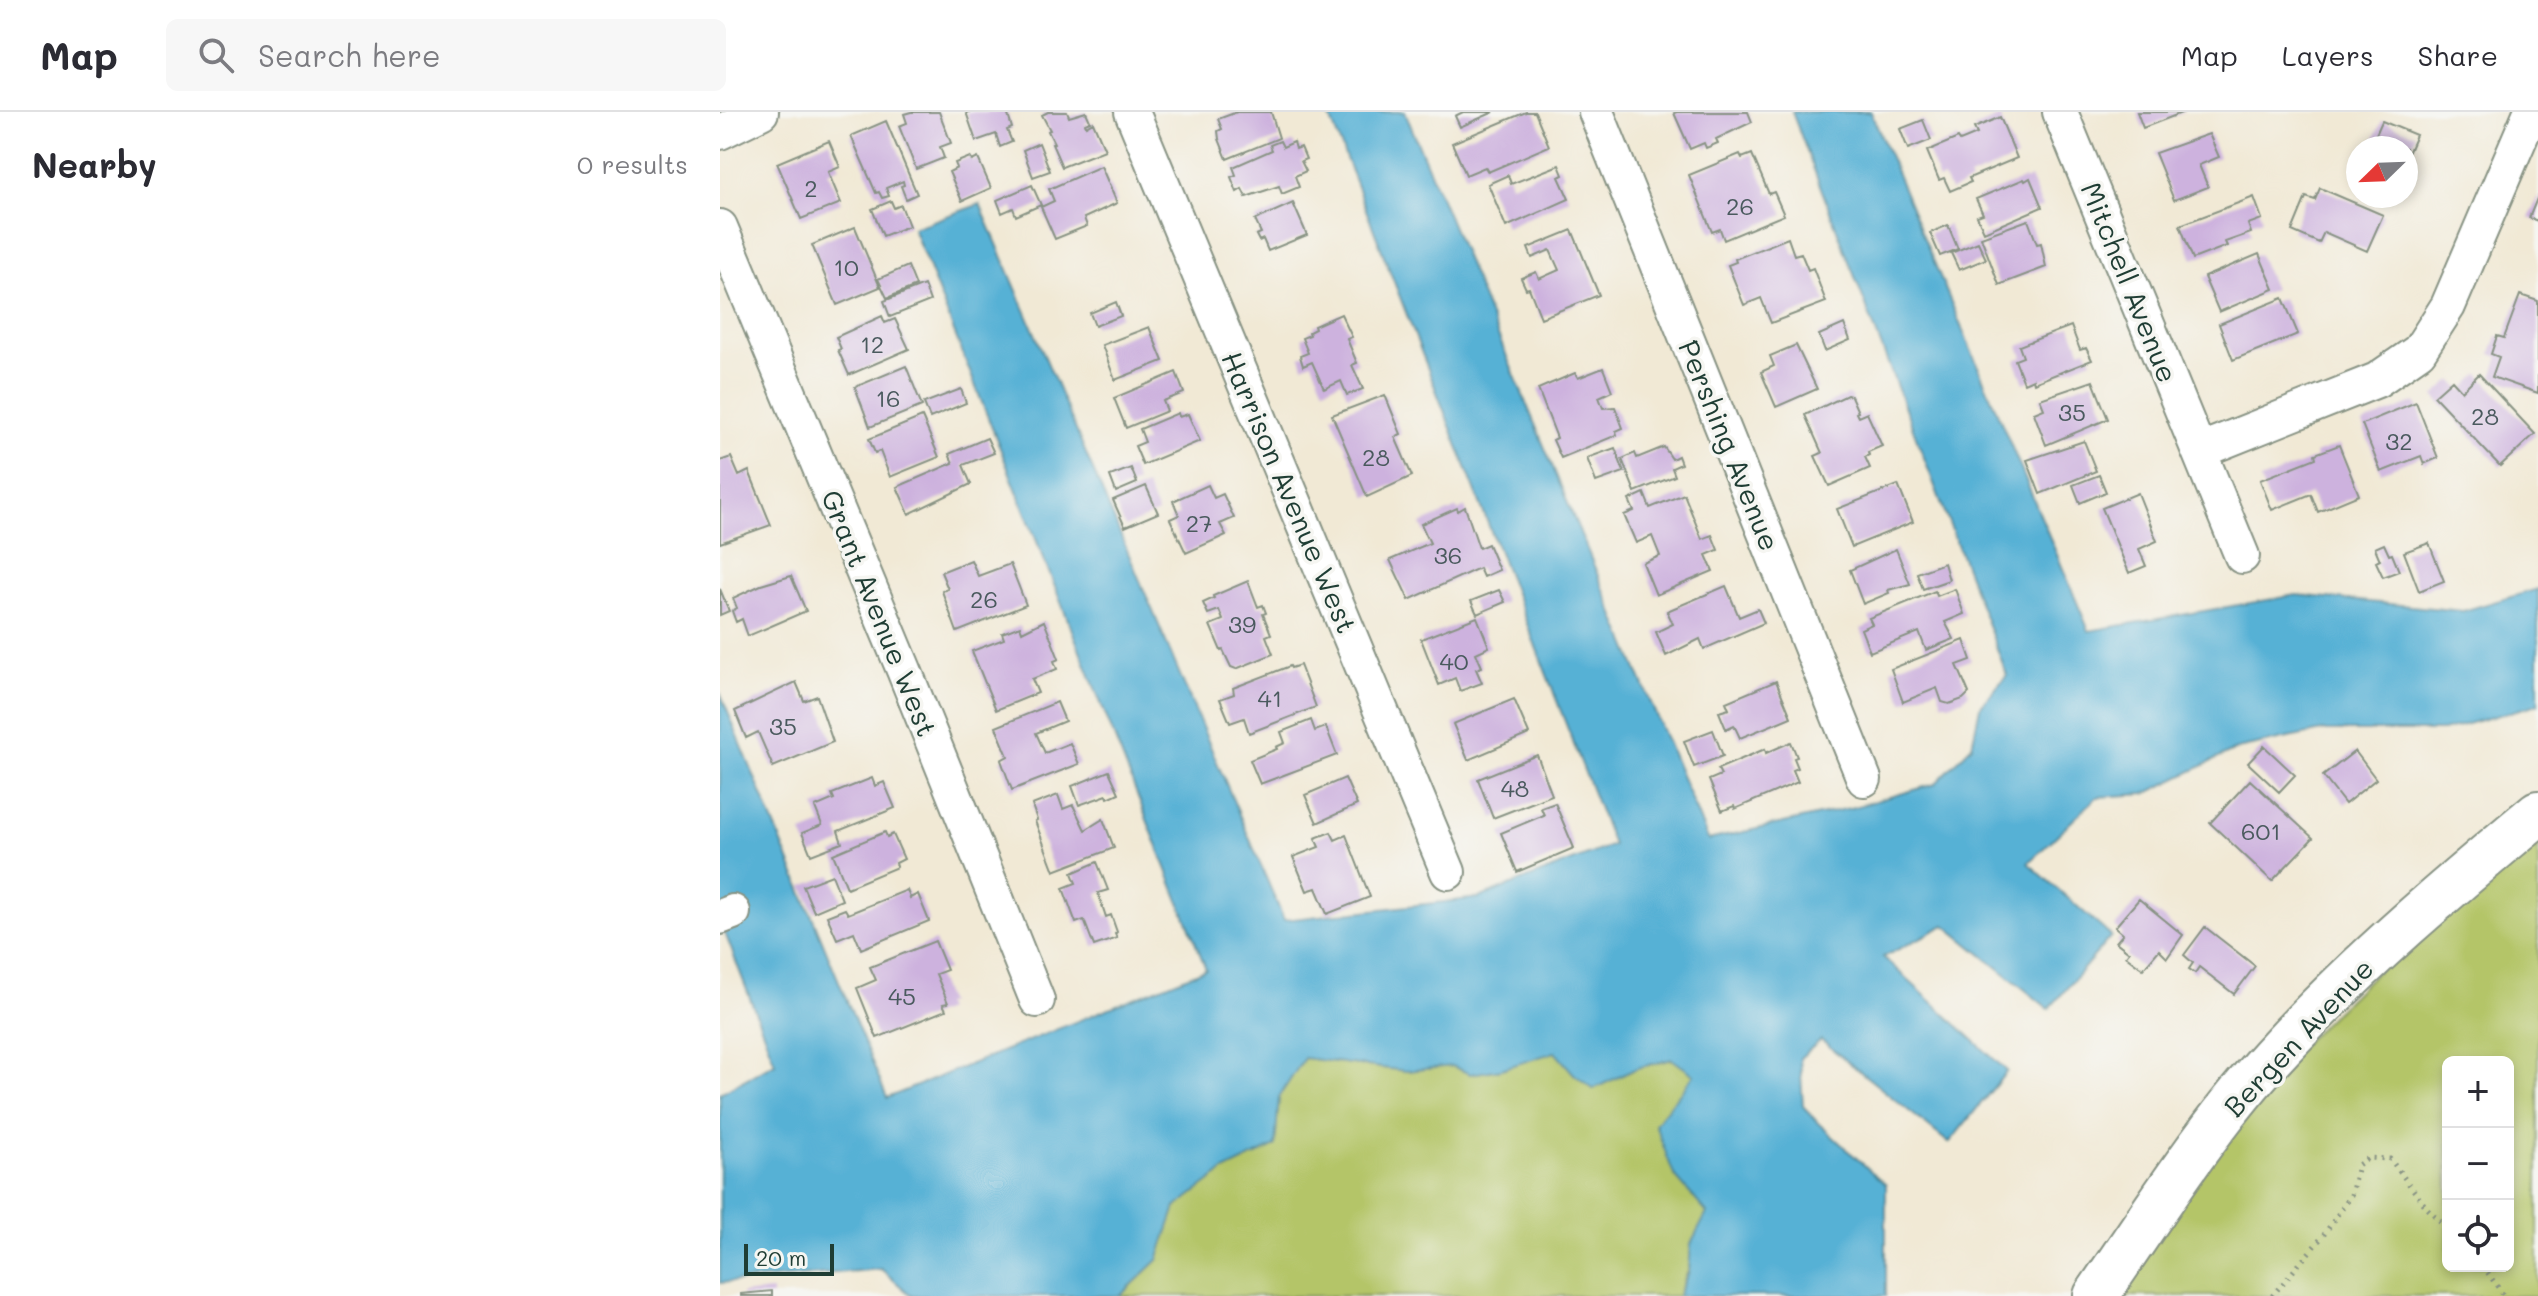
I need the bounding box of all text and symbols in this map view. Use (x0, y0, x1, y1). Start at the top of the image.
search box (166, 19, 726, 91)
text: Map (40, 30, 118, 80)
icon: search (194, 33, 238, 77)
text: Search here (258, 35, 441, 75)
text: Map (2181, 37, 2238, 73)
text: Layers (2282, 37, 2374, 73)
text: Share (2418, 37, 2498, 73)
north arrow (2346, 136, 2418, 208)
text: Nearby (32, 142, 157, 187)
text: 0 results (577, 147, 688, 181)
house number: 2 (804, 172, 818, 203)
street label: Mitchell Avenue (2073, 177, 2187, 387)
house number: 26 (1726, 190, 1754, 221)
house number: 10 (833, 251, 859, 282)
house number: 12 (860, 328, 884, 359)
street label: Pershing Avenue (1671, 334, 1789, 556)
street label: Harrison Avenue West (1214, 346, 1366, 638)
house number: 16 (875, 382, 901, 413)
house number: 35 (2058, 396, 2086, 427)
house number: 28 (2471, 400, 2499, 431)
house number: 32 (2385, 425, 2413, 456)
house number: 28 (1362, 441, 1390, 472)
street label: Grant Avenue West (814, 484, 946, 742)
house number: 27 (1186, 507, 1212, 538)
house number: 36 (1434, 539, 1462, 570)
house number: 26 (970, 583, 998, 614)
house number: 39 (1228, 608, 1256, 639)
house number: 40 (1440, 645, 1469, 676)
house number: 41 (1258, 682, 1282, 713)
house number: 35 (769, 710, 797, 741)
house number: 48 (1501, 772, 1529, 803)
house number: 601 (2241, 815, 2281, 846)
street label: Bergen Avenue (2215, 950, 2381, 1124)
house number: 45 (888, 980, 916, 1011)
map controls (2442, 1056, 2514, 1272)
button: + (2442, 1056, 2514, 1128)
button: − (2442, 1128, 2514, 1200)
button: locate (2442, 1200, 2514, 1272)
scale bar (744, 1240, 834, 1276)
text: 20 m (756, 1243, 806, 1272)

